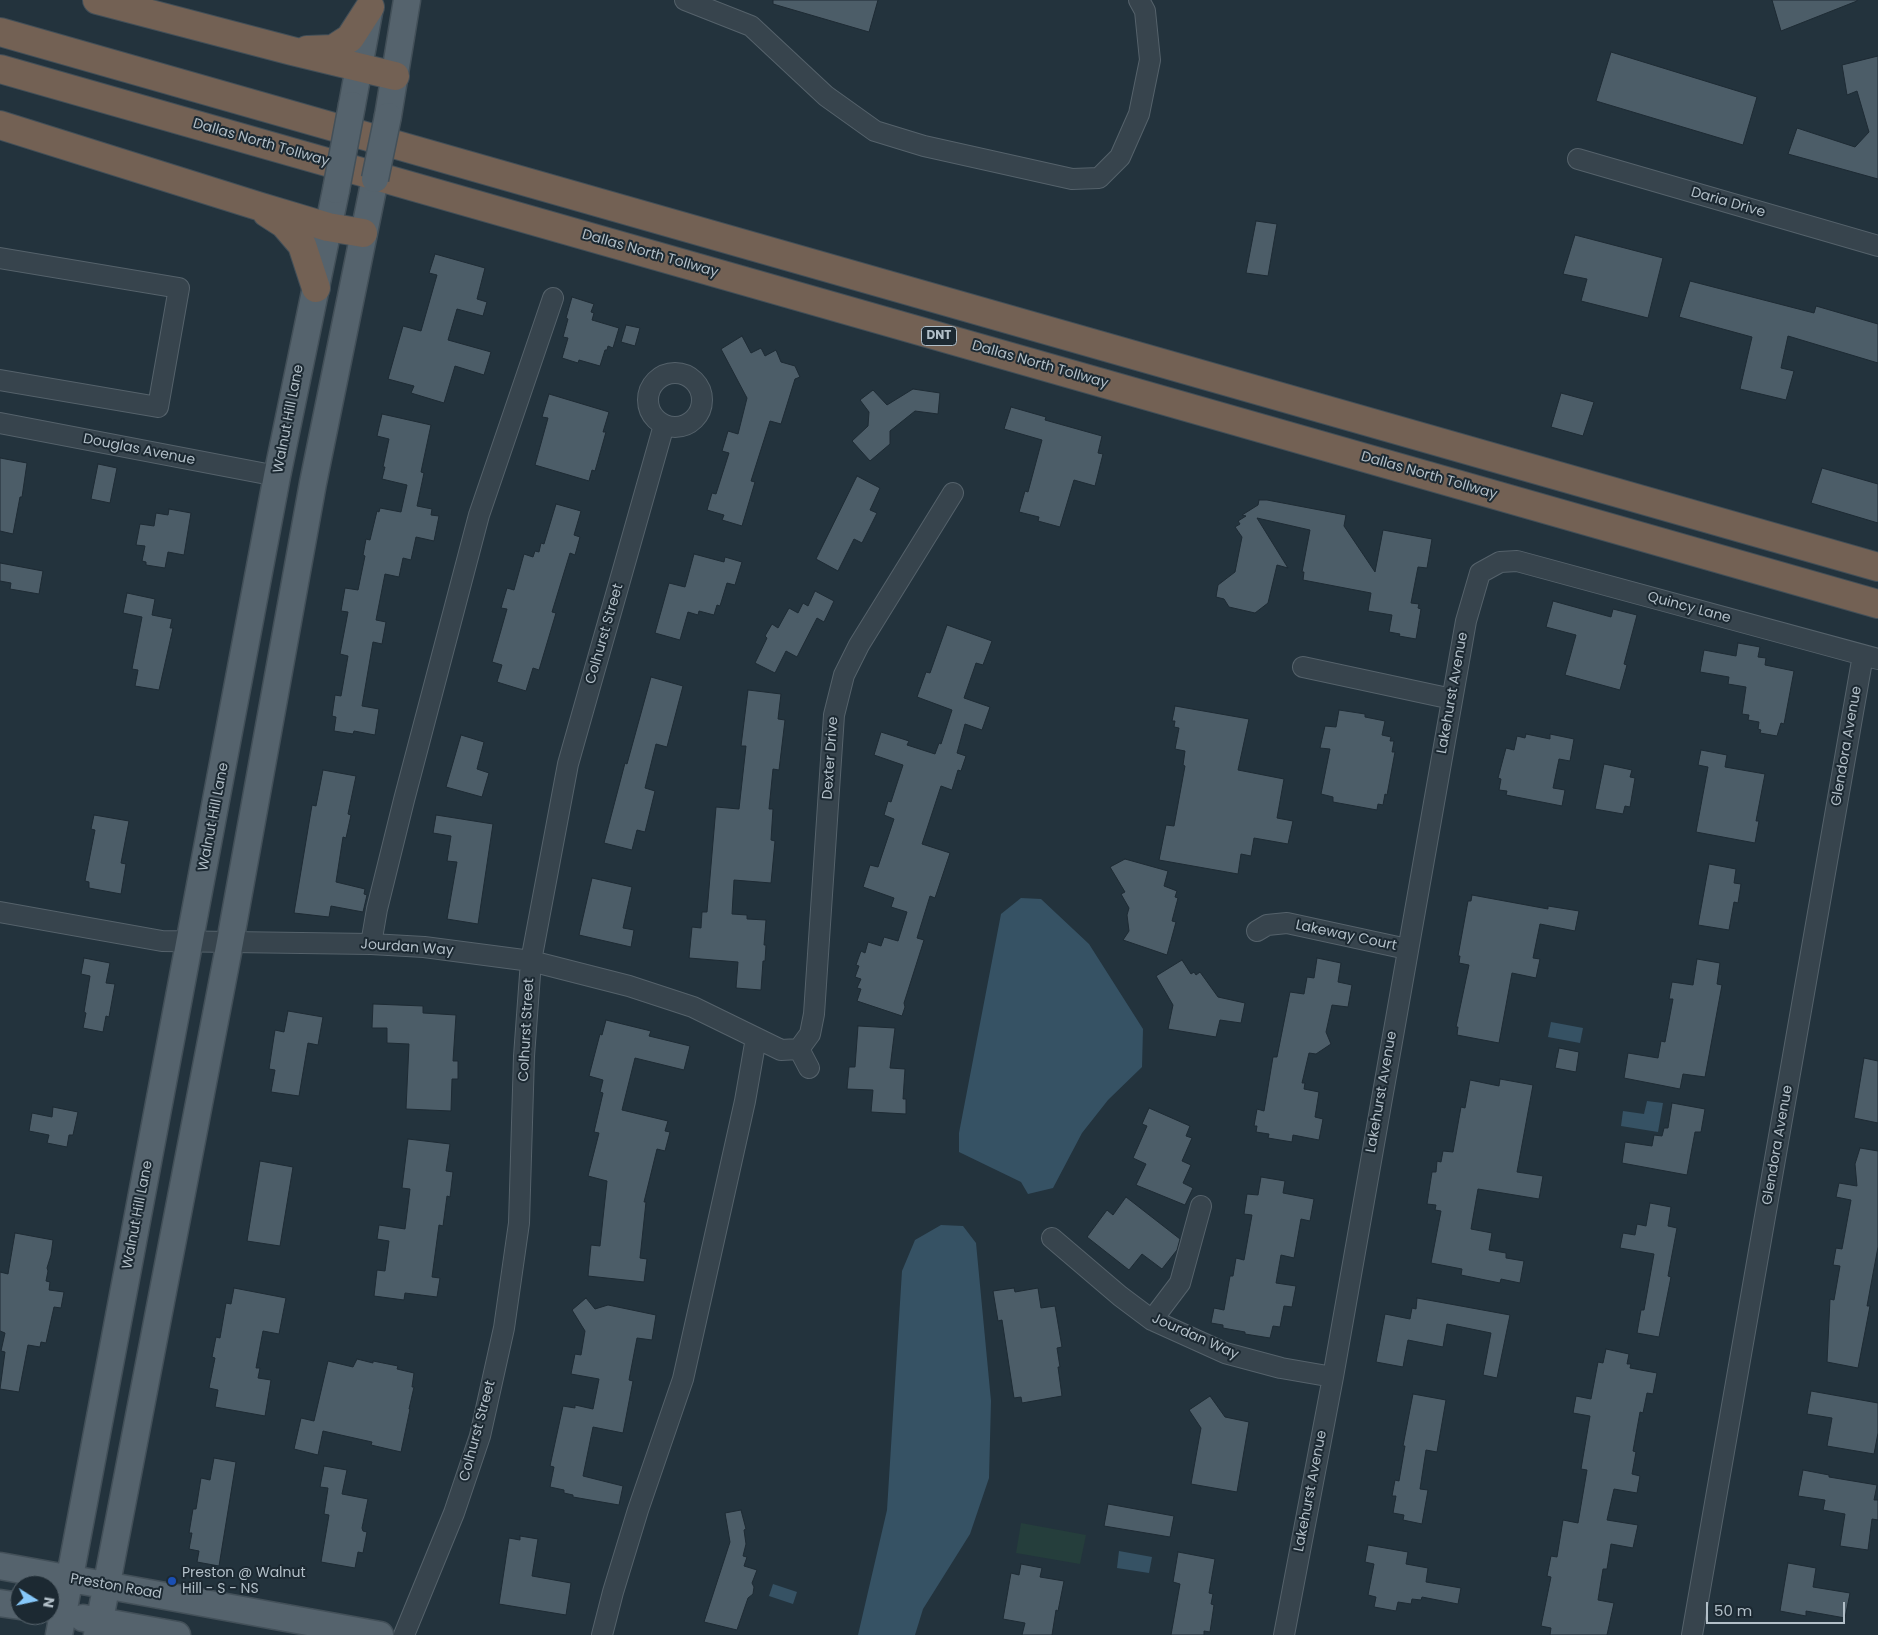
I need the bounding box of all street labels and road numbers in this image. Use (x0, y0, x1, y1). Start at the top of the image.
street label: Dallas North Tollway (191, 116, 331, 170)
street label: Daria Drive (1689, 184, 1767, 222)
street label: Dallas North Tollway (580, 227, 720, 281)
road number: DNT (922, 326, 956, 346)
street label: Dallas North Tollway (970, 338, 1110, 392)
street label: Walnut Hill Lane (270, 363, 308, 475)
street label: Douglas Avenue (82, 431, 196, 469)
street label: Dallas North Tollway (1359, 449, 1499, 503)
street label: Colhurst Street (583, 582, 627, 686)
street label: Quincy Lane (1645, 589, 1733, 627)
street label: Lakehurst Avenue (1434, 631, 1472, 755)
street label: Glendora Avenue (1828, 685, 1866, 807)
street label: Dexter Drive (820, 716, 842, 800)
street label: Walnut Hill Lane (195, 761, 233, 873)
street label: Lakeway Court (1294, 917, 1398, 955)
street label: Jourdan Way (360, 936, 454, 960)
street label: Colhurst Street (516, 978, 538, 1082)
street label: Lakehurst Avenue (1363, 1030, 1401, 1154)
street label: Glendora Avenue (1759, 1084, 1797, 1206)
street label: Walnut Hill Lane (119, 1159, 157, 1271)
street label: Jourdan Way (1149, 1310, 1241, 1364)
street label: Colhurst Street (456, 1379, 500, 1483)
street label: Lakehurst Avenue (1291, 1429, 1331, 1553)
street label: Preston Road (69, 1571, 163, 1603)

